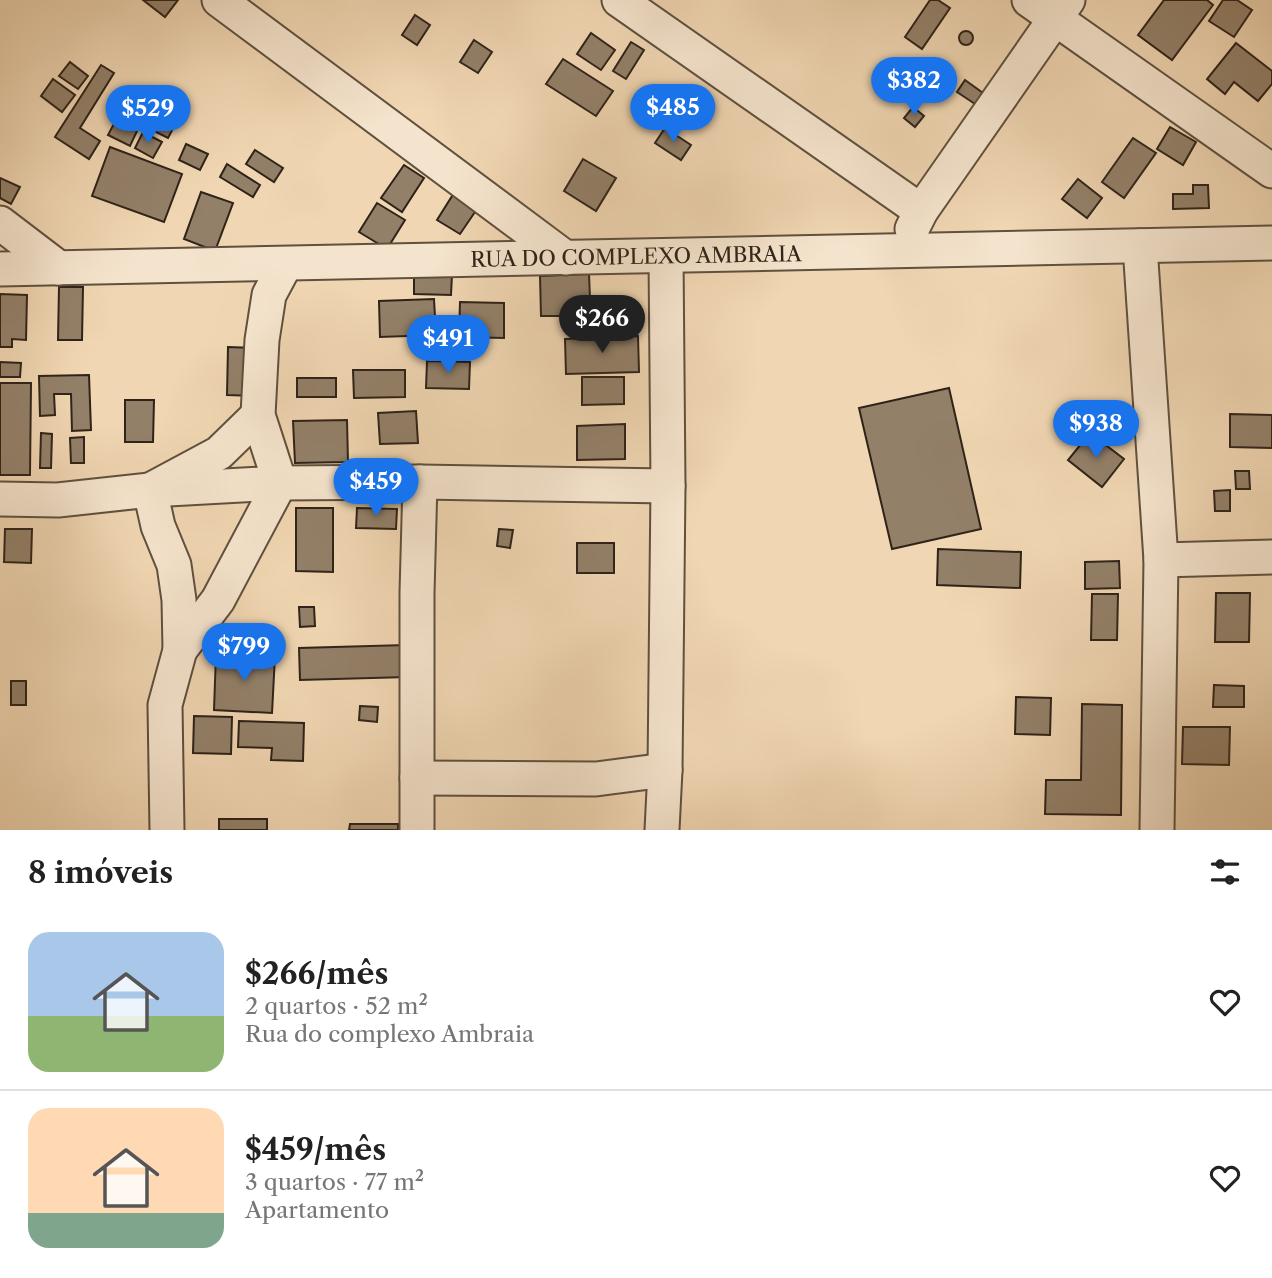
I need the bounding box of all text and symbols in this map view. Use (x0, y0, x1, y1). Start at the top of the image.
pin: $382 (873, 58, 955, 117)
text: $382 (887, 66, 941, 94)
pin: $485 (632, 85, 714, 144)
pin: $529 (107, 86, 189, 145)
text: $485 (646, 93, 700, 121)
text: $529 (122, 94, 174, 122)
street label: RUA DO COMPLEXO AMBRAIA (470, 241, 802, 272)
pin: $266 (561, 296, 643, 355)
text: $266 (575, 304, 629, 332)
pin: $491 (407, 316, 489, 375)
text: $491 (423, 324, 473, 352)
pin: $938 (1055, 400, 1137, 460)
text: $938 (1069, 409, 1123, 437)
pin: $459 (335, 458, 417, 518)
text: $459 (350, 467, 402, 495)
pin: $799 (203, 624, 285, 683)
text: $799 (218, 632, 270, 660)
icon: filters (1206, 853, 1244, 891)
text: 8 imóveis (28, 854, 173, 891)
text: $266/mês (245, 955, 388, 992)
icon: home (84, 960, 168, 1044)
icon: heart (1206, 983, 1244, 1021)
text: 2 quartos · 52 m² (245, 992, 428, 1020)
text: Rua do complexo Ambraia (245, 1020, 534, 1048)
text: $459/mês (245, 1131, 386, 1168)
icon: home (84, 1136, 168, 1220)
icon: heart (1206, 1159, 1244, 1197)
text: 3 quartos · 77 m² (245, 1168, 424, 1196)
text: Apartamento (245, 1196, 389, 1224)

